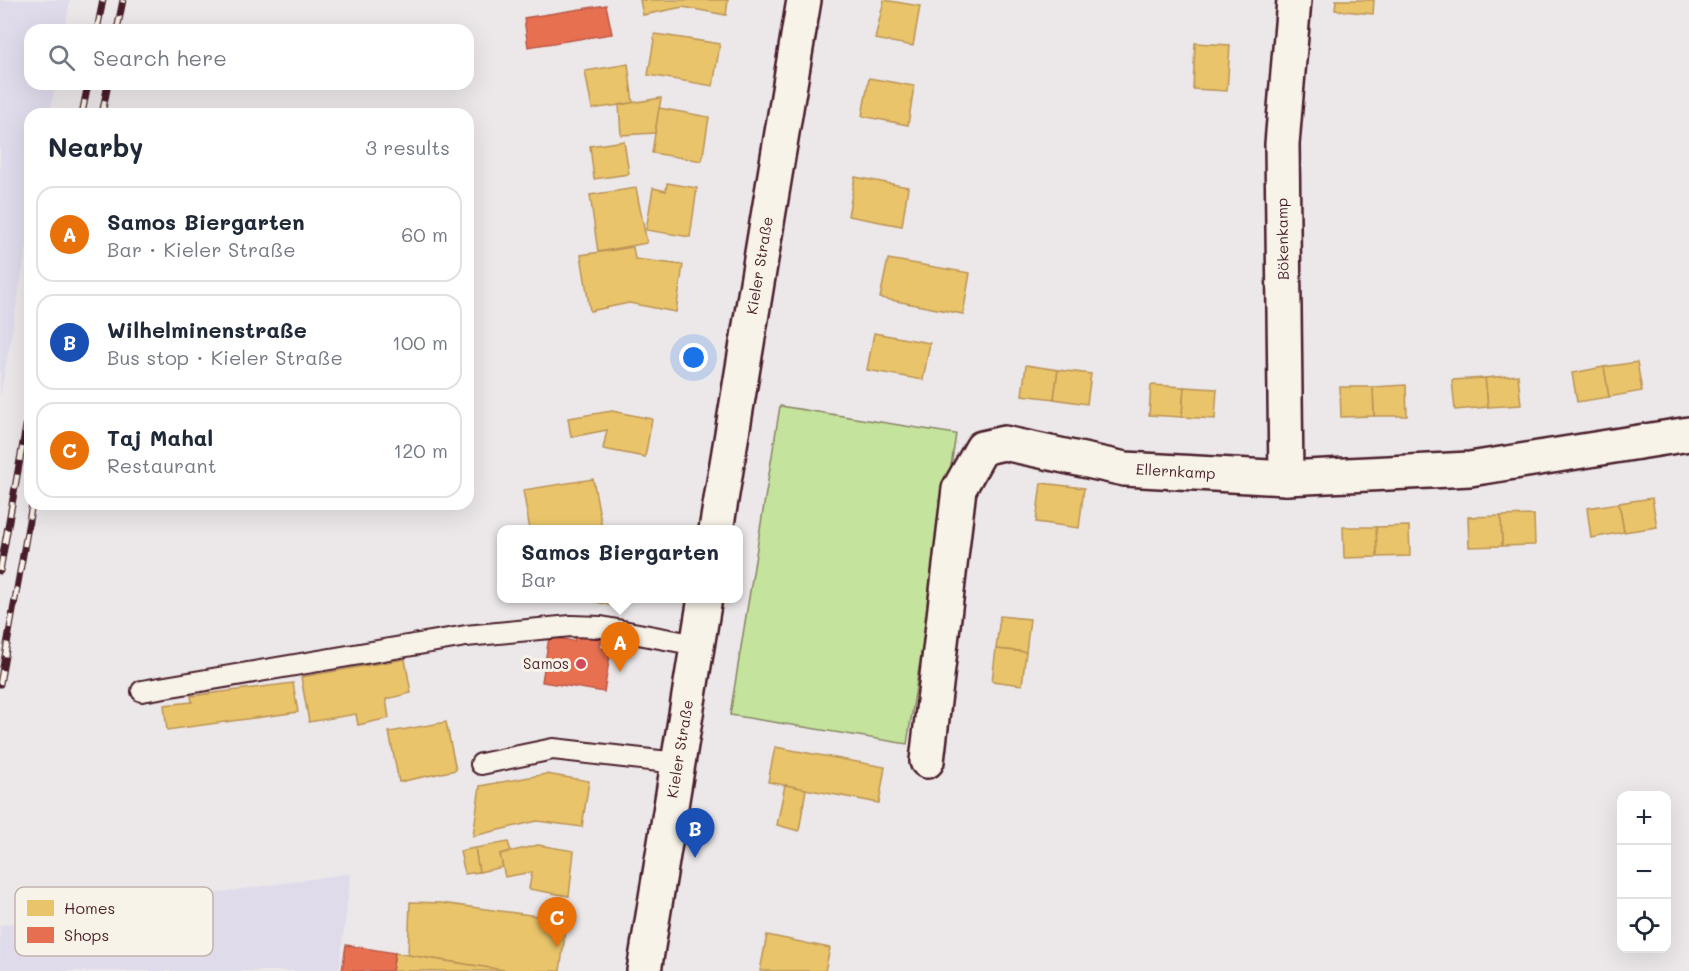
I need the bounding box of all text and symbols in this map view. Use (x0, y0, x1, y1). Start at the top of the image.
search box (24, 24, 474, 90)
icon: search (45, 41, 78, 74)
text: Search here (93, 43, 227, 72)
text: Nearby (48, 130, 143, 164)
text: 3 results (365, 134, 450, 160)
street label: Bökenkamp (1271, 198, 1293, 280)
text: Samos Biergarten (107, 207, 305, 236)
street label: Kieler Straße (741, 215, 777, 316)
text: A (63, 221, 76, 247)
text: 60 m (401, 221, 448, 247)
text: Bar · Kieler Straße (107, 236, 296, 262)
text: Wilhelminenstraße (107, 315, 307, 344)
text: B (63, 329, 76, 355)
text: 100 m (392, 329, 448, 355)
your location (679, 343, 708, 372)
text: Bus stop · Kieler Straße (107, 344, 343, 370)
text: Taj Mahal (107, 423, 213, 452)
text: C (62, 437, 77, 463)
text: 120 m (393, 437, 448, 463)
text: Restaurant (107, 452, 217, 478)
street label: Ellernkamp (1135, 459, 1216, 483)
popup (497, 525, 743, 603)
text: Samos Biergarten (521, 537, 719, 566)
text: Bar (521, 566, 556, 592)
pin: A (600, 622, 640, 672)
place label: Samos (523, 653, 569, 673)
marker: Samos (574, 657, 588, 671)
street label: Kieler Straße (661, 698, 697, 799)
map controls (1617, 791, 1671, 953)
button: + (1617, 791, 1671, 845)
pin: B (676, 808, 714, 858)
button: − (1617, 845, 1671, 899)
legend (15, 887, 213, 956)
text: Homes (64, 897, 115, 918)
pin: C (538, 898, 576, 947)
button: locate (1617, 899, 1671, 953)
text: Shops (64, 924, 109, 945)

